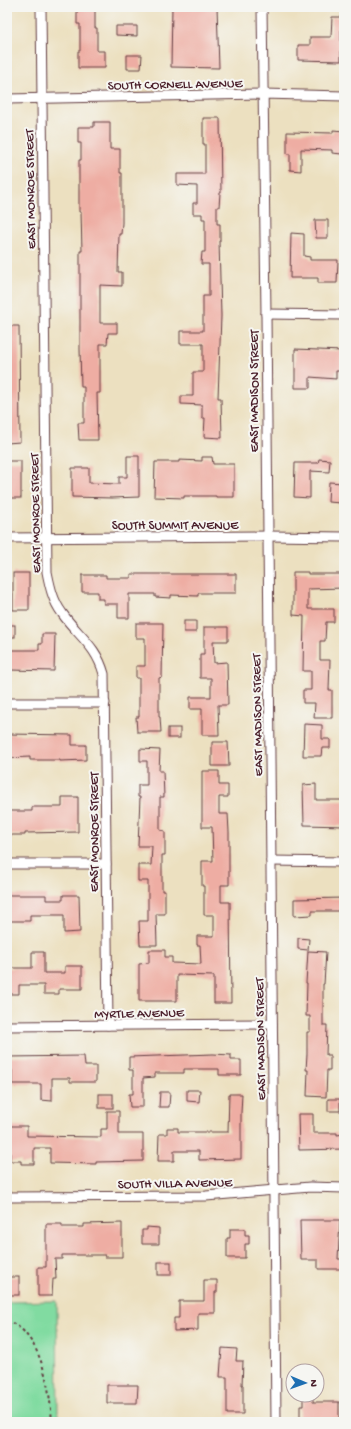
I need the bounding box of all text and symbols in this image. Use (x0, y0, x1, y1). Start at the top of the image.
street label: SOUTH CORNELL AVENUE (108, 77, 243, 94)
street label: EAST MONROE STREET (23, 128, 40, 249)
street label: EAST MADISON STREET (248, 329, 263, 452)
street label: EAST MONROE STREET (28, 452, 45, 573)
street label: SOUTH SUMMIT AVENUE (112, 519, 239, 534)
street label: EAST MADISON STREET (250, 653, 267, 776)
street label: EAST MONROE STREET (88, 771, 103, 892)
street label: EAST MADISON STREET (253, 977, 270, 1100)
street label: MYRTLE AVENUE (94, 1006, 185, 1023)
street label: SOUTH VILLA AVENUE (118, 1176, 233, 1193)
north arrow (285, 1363, 325, 1403)
text: N (307, 1379, 319, 1387)

